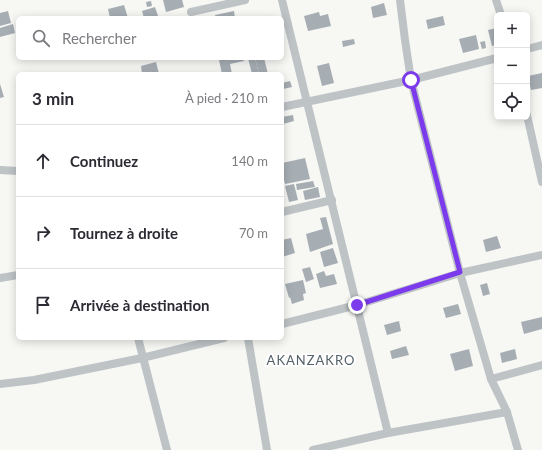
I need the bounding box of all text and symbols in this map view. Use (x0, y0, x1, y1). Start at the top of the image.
map controls (494, 12, 530, 120)
button: + (494, 12, 530, 48)
search box (16, 16, 284, 60)
icon: search (30, 27, 52, 49)
text: Rechercher (62, 29, 136, 47)
button: − (494, 48, 530, 84)
route start (402, 71, 420, 89)
button: locate (494, 84, 530, 120)
text: 3 min (32, 88, 74, 109)
text: À pied · 210 m (185, 90, 268, 106)
icon: ahead (32, 150, 54, 172)
text: Continuez (70, 152, 138, 170)
text: 140 m (231, 153, 268, 169)
icon: right (32, 222, 54, 244)
text: Tournez à droite (70, 224, 178, 242)
text: 70 m (239, 225, 268, 241)
icon: arrive (32, 294, 54, 316)
text: Arrivée à destination (70, 296, 209, 314)
route end (348, 296, 366, 314)
district label: AKANZAKRO (267, 352, 355, 368)

